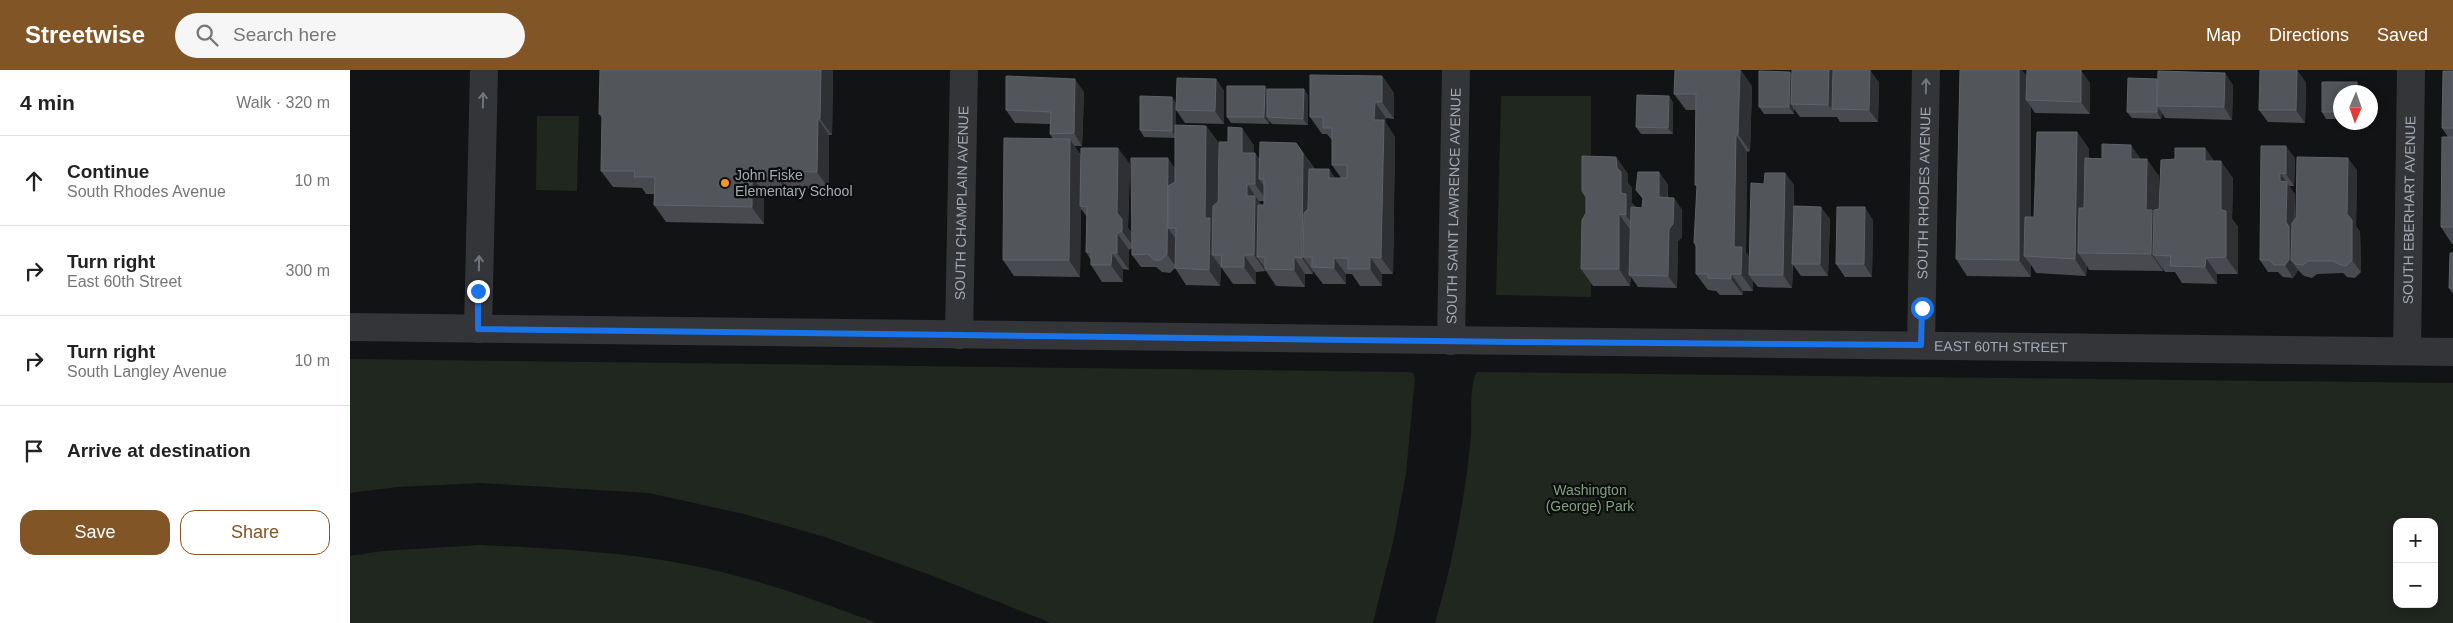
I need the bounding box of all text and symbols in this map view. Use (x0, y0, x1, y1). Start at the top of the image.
search box (175, 13, 525, 58)
text: Streetwise (25, 21, 145, 48)
icon: search (193, 21, 221, 49)
text: Search here (233, 24, 337, 45)
text: Map (2206, 25, 2241, 45)
text: Directions (2269, 25, 2349, 45)
text: Saved (2377, 25, 2428, 45)
one-way arrow (1921, 79, 1930, 95)
north arrow (2333, 85, 2378, 130)
street label: SOUTH SAINT LAWRENCE AVENUE (1443, 88, 1464, 324)
text: 4 min (20, 91, 75, 114)
one-way arrow (478, 92, 488, 108)
text: Walk · 320 m (236, 94, 330, 111)
street label: SOUTH CHAMPLAIN AVENUE (952, 106, 971, 300)
street label: SOUTH RHODES AVENUE (1914, 107, 1933, 279)
street label: SOUTH EBERHART AVENUE (2400, 116, 2418, 304)
text: Continue (67, 161, 149, 182)
icon: ahead (20, 167, 48, 195)
place label: John Fiske Elementary School (735, 167, 853, 199)
text: 10 m (294, 172, 330, 189)
marker: John Fiske Elementary School (719, 177, 731, 189)
text: South Rhodes Avenue (67, 183, 226, 200)
text: Turn right (67, 251, 155, 272)
one-way arrow (474, 255, 484, 271)
icon: right (20, 257, 48, 285)
text: 300 m (286, 262, 330, 279)
text: East 60th Street (67, 273, 182, 290)
route end (467, 280, 490, 303)
route start (1911, 297, 1934, 320)
street label: EAST 60TH STREET (1934, 338, 2068, 355)
text: Turn right (67, 341, 155, 362)
icon: right (20, 347, 48, 375)
text: 10 m (294, 352, 330, 369)
text: South Langley Avenue (67, 363, 227, 380)
icon: arrive (20, 437, 48, 465)
text: Arrive at destination (67, 440, 251, 461)
park label: Washington (George) Park (1546, 482, 1635, 514)
button: Save (20, 510, 170, 555)
button: Share (180, 510, 330, 555)
map controls (2393, 518, 2438, 608)
button: + (2393, 518, 2438, 563)
button: − (2393, 563, 2438, 608)

